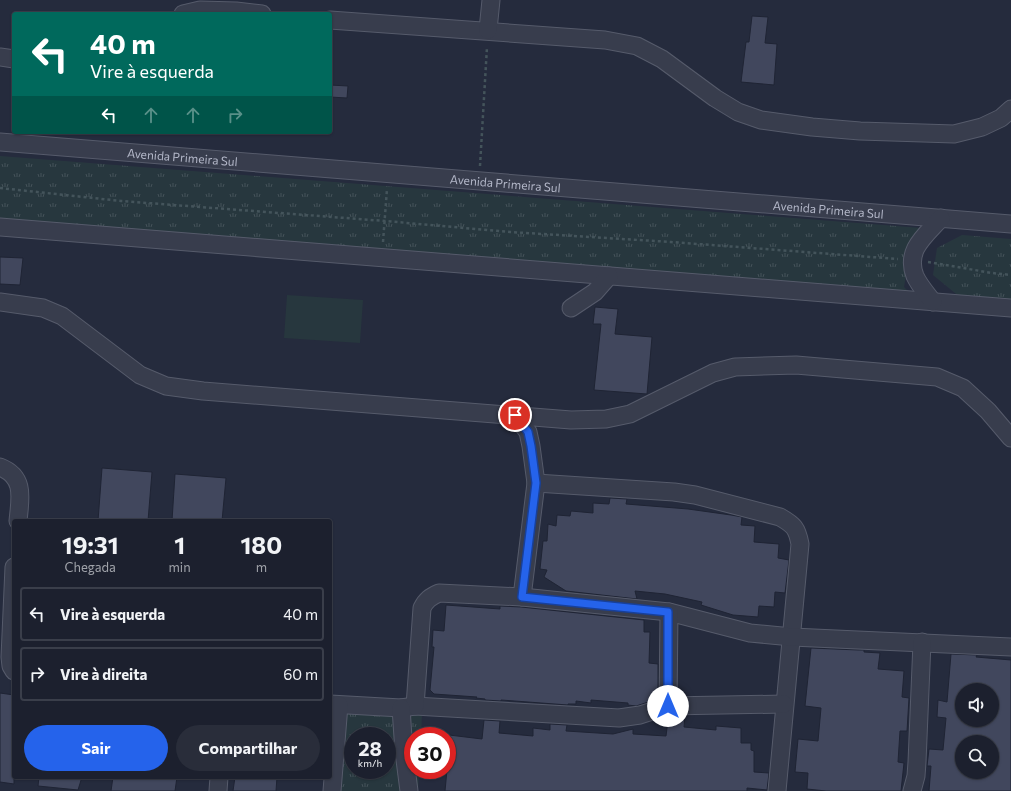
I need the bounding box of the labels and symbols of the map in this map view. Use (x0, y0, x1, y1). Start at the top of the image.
street label: Avenida Primeira Sul (126, 145, 238, 168)
street label: Avenida Primeira Sul (449, 172, 561, 194)
street label: Avenida Primeira Sul (772, 198, 884, 221)
pin (498, 398, 532, 432)
position arrow (647, 685, 689, 727)
speed limit sign: 30 (404, 727, 456, 779)

